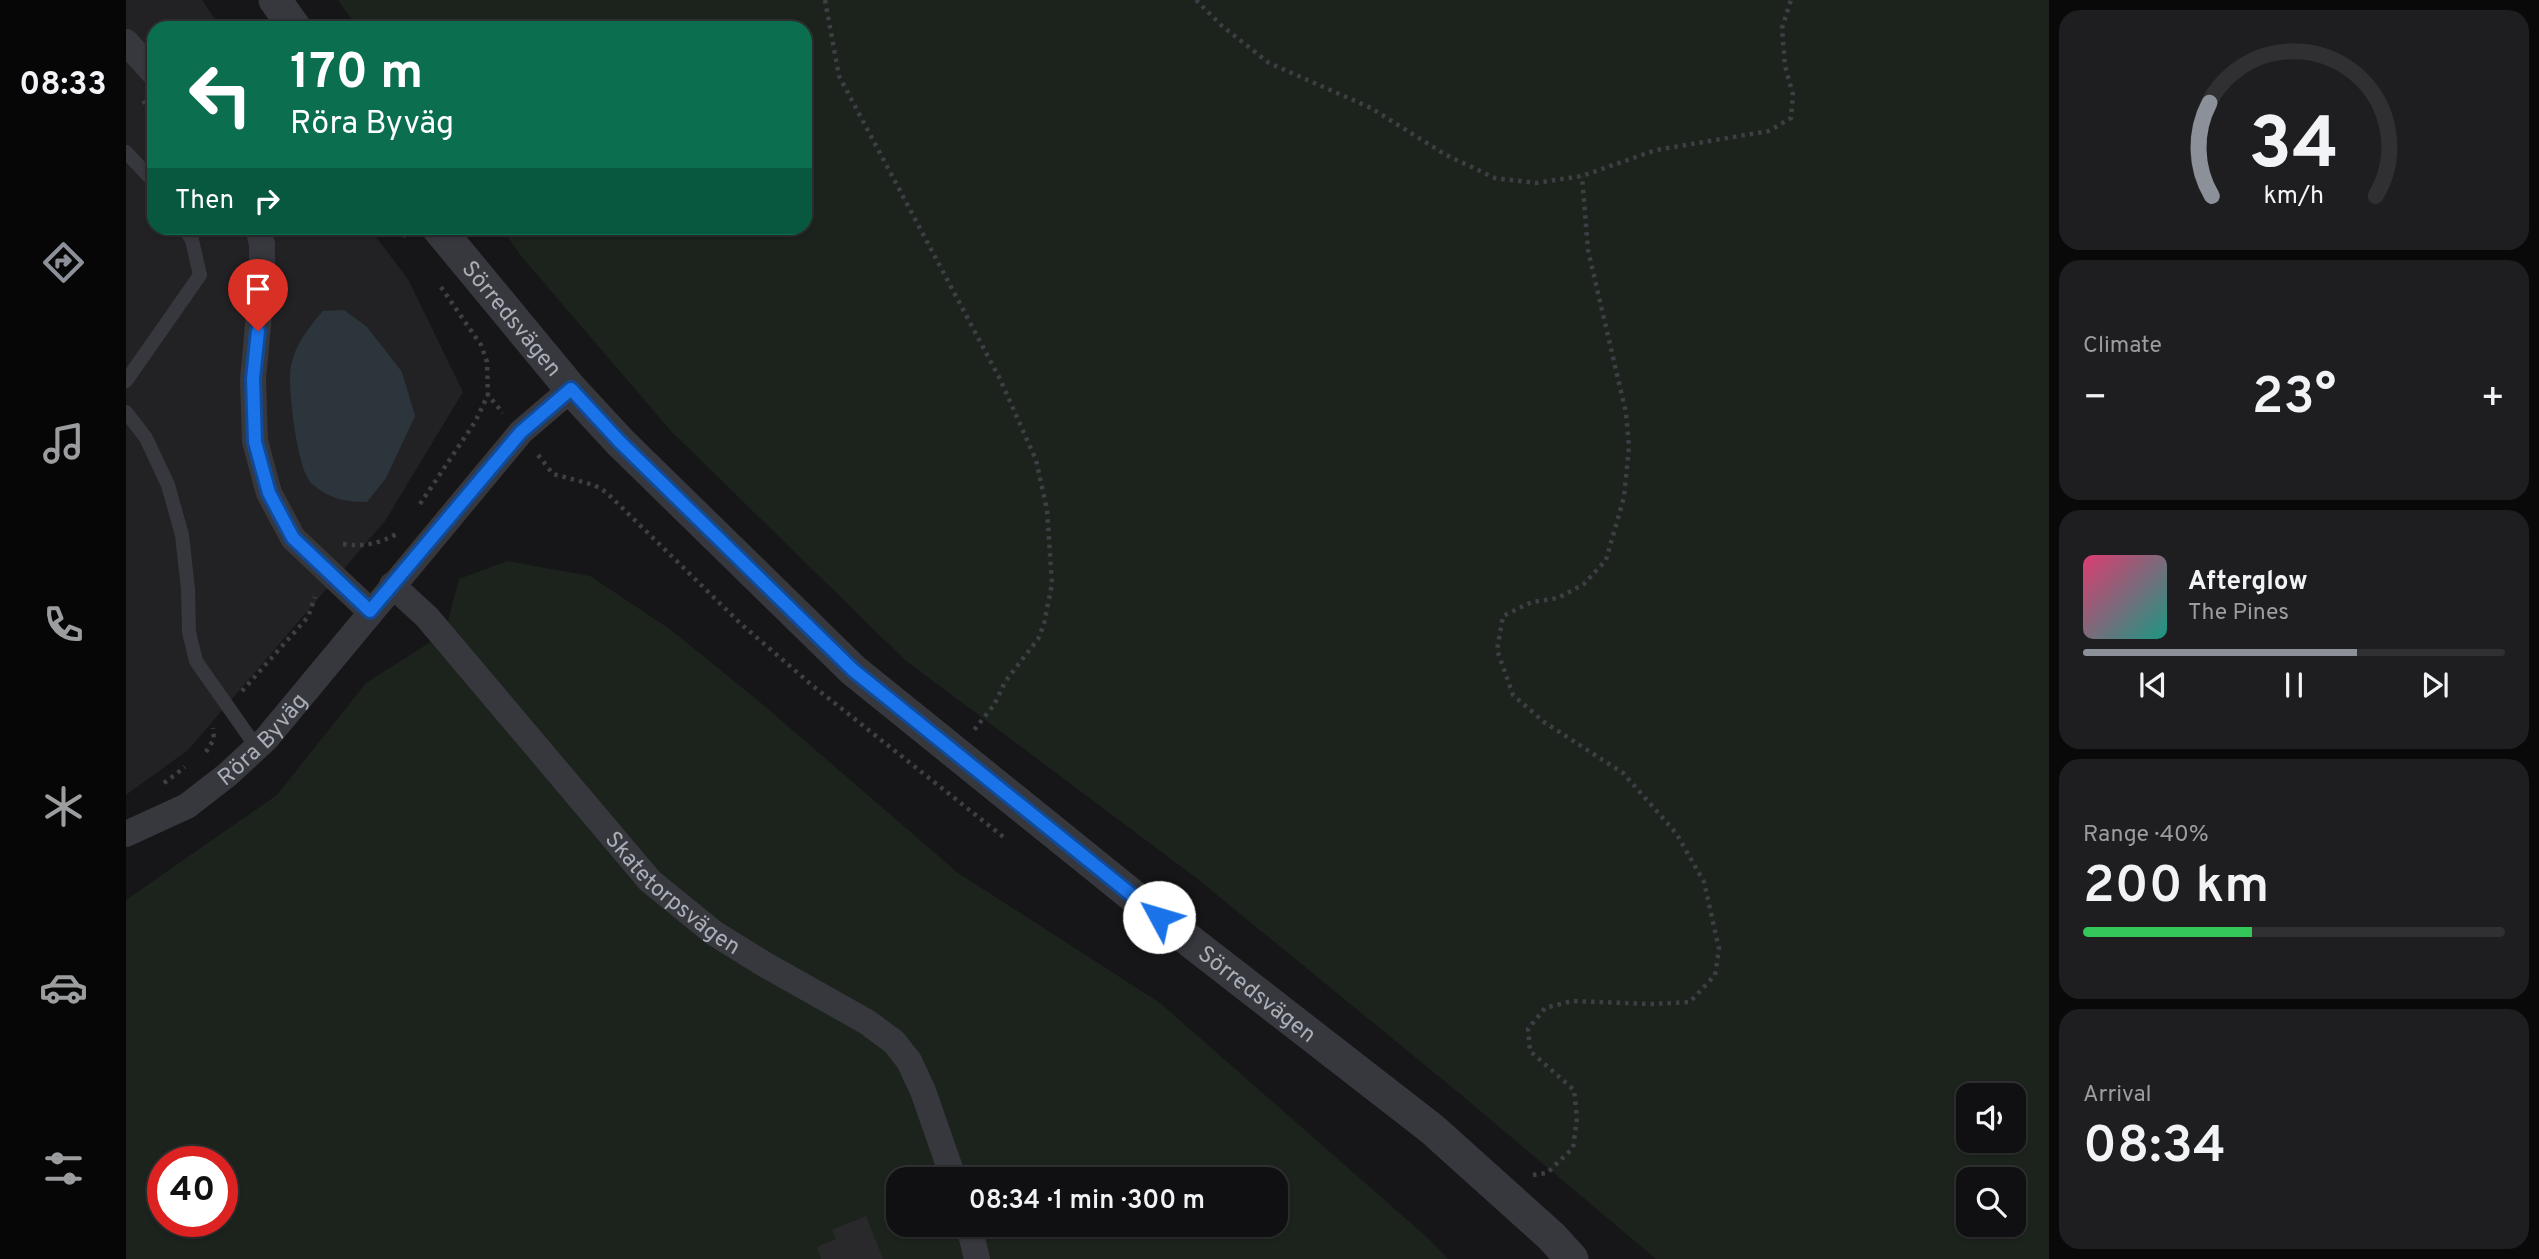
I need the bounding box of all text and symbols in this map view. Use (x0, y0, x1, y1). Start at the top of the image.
text: 170 m (290, 44, 423, 106)
icon: left (175, 49, 266, 140)
text: 08:33 (19, 66, 107, 106)
text: 34 (2249, 102, 2339, 194)
text: Röra Byväg (290, 105, 454, 145)
text: km/h (2264, 181, 2324, 213)
icon: right (248, 182, 286, 220)
text: Then (175, 185, 234, 218)
icon: directions (39, 238, 88, 287)
street label: Sörredsvägen (454, 256, 567, 384)
pin (228, 259, 288, 331)
icon: arrive (239, 270, 277, 308)
text: Climate (2083, 332, 2162, 361)
text: 23° (2252, 366, 2336, 432)
text: − (2083, 375, 2108, 424)
text: + (2480, 375, 2505, 424)
icon: music (39, 419, 88, 468)
text: Afterglow (2188, 566, 2308, 599)
text: The Pines (2188, 599, 2289, 628)
icon: phone (39, 600, 88, 649)
icon: previous (2134, 666, 2172, 704)
icon: pause (2275, 666, 2313, 704)
icon: next (2416, 666, 2454, 704)
street label: Röra Byväg (213, 688, 315, 794)
icon: climate (39, 782, 88, 831)
text: Range · 40% (2083, 821, 2209, 850)
street label: Skatetorpsvägen (597, 826, 745, 963)
text: 200 km (2083, 855, 2269, 921)
position arrow (1122, 880, 1196, 954)
street label: Sörredsvägen (1191, 940, 1321, 1050)
icon: car (39, 963, 88, 1012)
text: Arrival (2083, 1081, 2152, 1110)
map controls (1956, 1083, 2026, 1237)
button: sound (1956, 1083, 2026, 1153)
text: 08:34 (2083, 1115, 2226, 1181)
icon: filters (39, 1144, 88, 1193)
speed limit sign: 40 (147, 1146, 238, 1237)
button: search (1956, 1167, 2026, 1237)
text: 08:34 · 1 min · 300 m (969, 1185, 1205, 1218)

